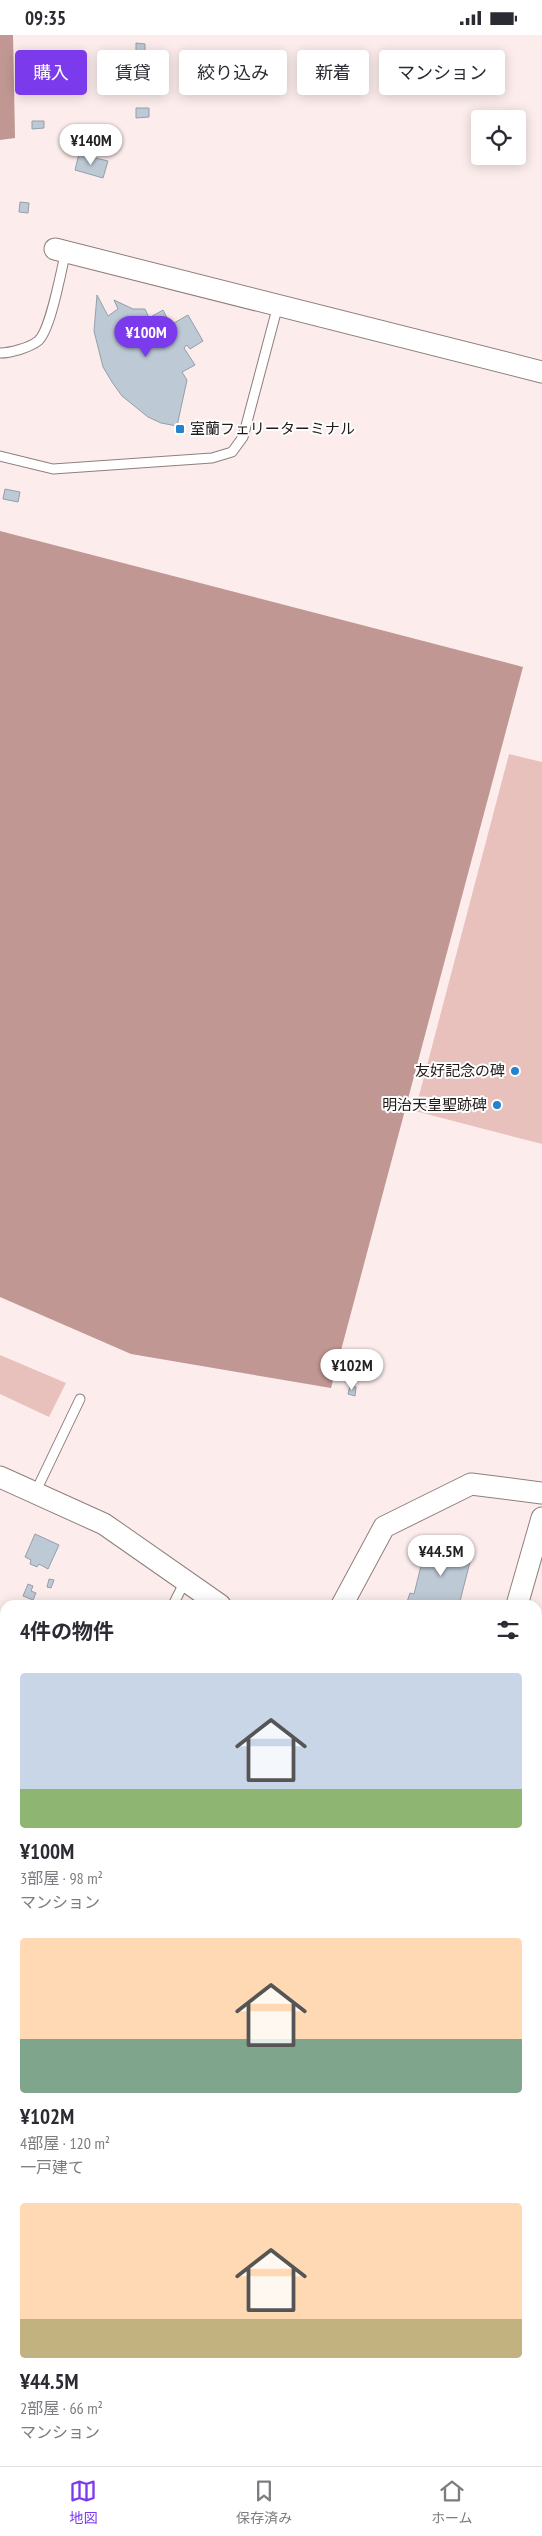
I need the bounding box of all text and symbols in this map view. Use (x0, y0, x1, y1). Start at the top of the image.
text: 09:35 (25, 6, 66, 30)
chip: 購入 (15, 50, 87, 95)
chip: 賃貸 (97, 50, 169, 95)
chip: 絞り込み (179, 50, 287, 95)
chip: 新着 (297, 50, 369, 95)
chip: マンション (379, 50, 505, 95)
map controls (471, 110, 526, 165)
button: locate (471, 110, 526, 165)
pin: ¥140M (56, 123, 126, 166)
text: ¥140M (70, 130, 112, 150)
pin: ¥100M (111, 315, 181, 358)
text: ¥100M (125, 322, 167, 342)
place label: 室蘭フェリーターミナル (190, 419, 355, 438)
marker: 室蘭フェリーターミナル (174, 423, 186, 435)
place label: 友好記念の碑 (415, 1061, 505, 1080)
marker: 友好記念の碑 (509, 1065, 521, 1077)
place label: 明治天皇聖跡碑 (382, 1095, 487, 1114)
marker: 明治天皇聖跡碑 (491, 1099, 503, 1111)
pin: ¥102M (317, 1349, 387, 1391)
text: ¥102M (331, 1355, 373, 1375)
pin: ¥44.5M (400, 1535, 482, 1577)
text: ¥44.5M (419, 1541, 463, 1561)
icon: filters (494, 1616, 522, 1644)
text: 4件の物件 (20, 1618, 114, 1645)
icon: home (226, 1705, 316, 1795)
text: ¥100M (20, 1838, 74, 1865)
text: 3部屋 · 98 m² (20, 1868, 103, 1888)
text: マンション (20, 1892, 100, 1912)
icon: home (226, 1970, 316, 2060)
text: ¥102M (20, 2103, 74, 2130)
text: 4部屋 · 120 m² (20, 2133, 110, 2153)
text: 一戸建て (20, 2157, 84, 2177)
icon: home (226, 2235, 316, 2325)
text: ¥44.5M (20, 2368, 79, 2395)
text: 2部屋 · 66 m² (20, 2398, 103, 2418)
text: マンション (20, 2422, 100, 2442)
tab: 地図 (69, 2477, 97, 2527)
tab: 保存済み (236, 2477, 292, 2527)
tab: ホーム (431, 2477, 473, 2527)

